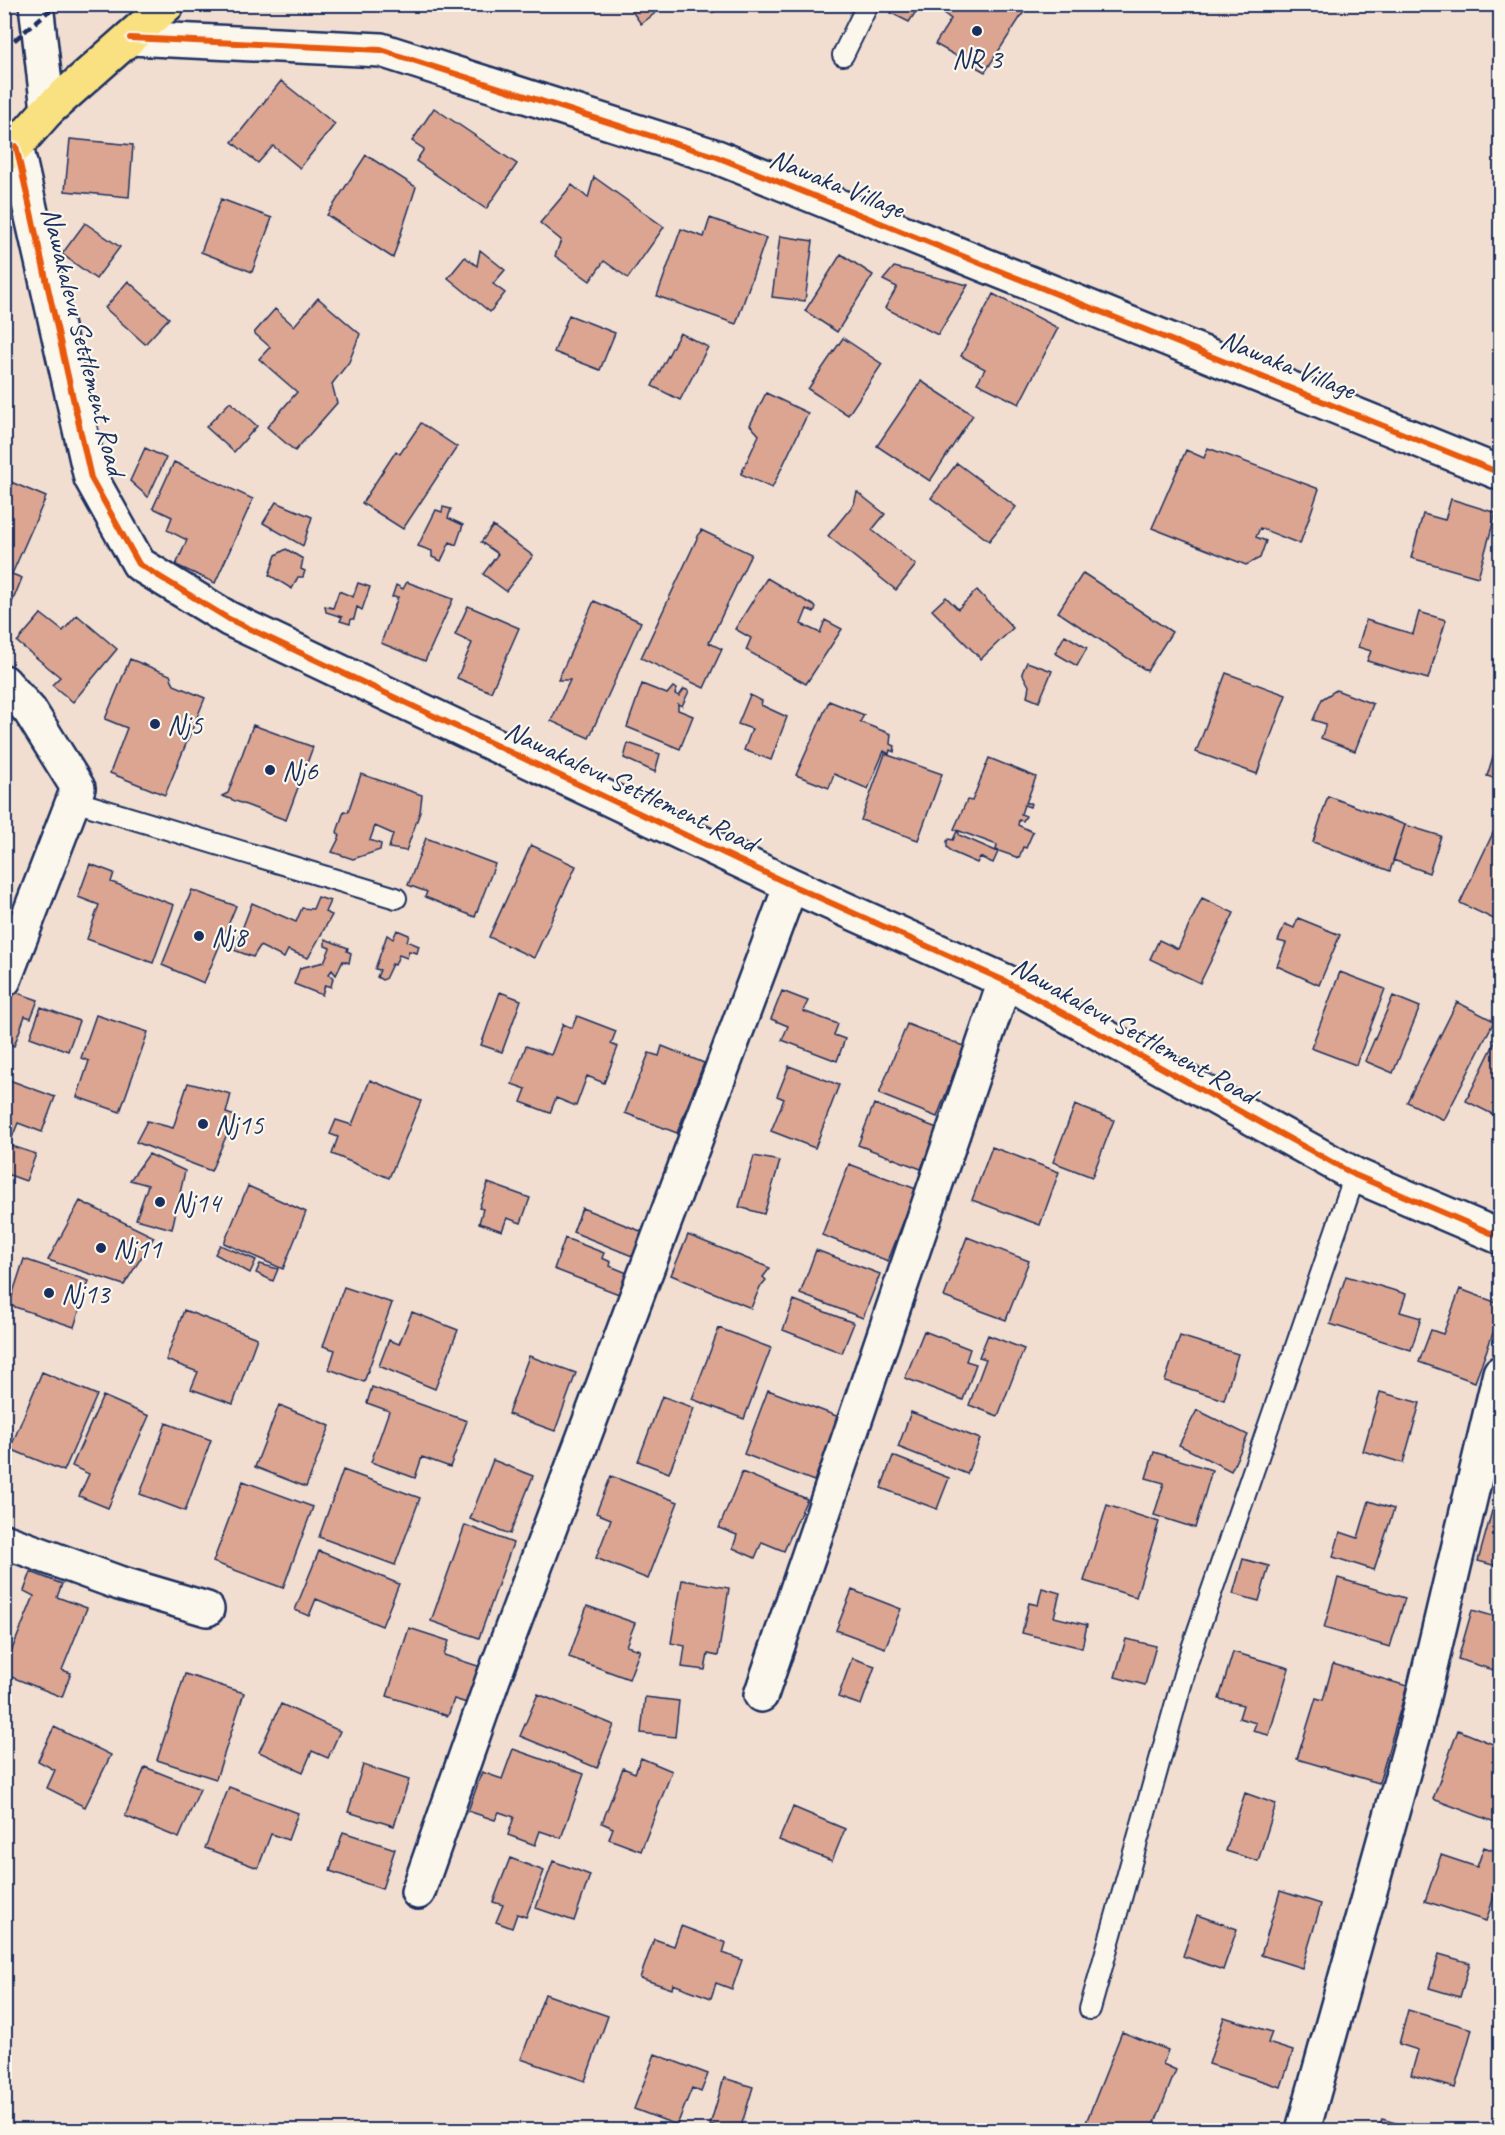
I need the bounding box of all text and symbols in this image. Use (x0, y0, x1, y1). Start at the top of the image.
marker: NR 3 (970, 24, 984, 38)
place label: NR 3 (952, 41, 1004, 76)
street label: Nawaka Village (765, 140, 911, 226)
street label: Nawakalevu Settlement Road (34, 204, 135, 482)
street label: Nawaka Village (1216, 321, 1362, 407)
place label: Nj5 (167, 707, 204, 742)
street label: Nawakalevu Settlement Road (499, 712, 766, 861)
marker: Nj5 (148, 717, 162, 731)
place label: Nj6 (282, 753, 319, 788)
marker: Nj6 (263, 763, 277, 777)
place label: Nj8 (211, 919, 249, 954)
marker: Nj8 (192, 929, 206, 943)
street label: Nawakalevu Settlement Road (1006, 948, 1266, 1114)
place label: Nj15 (215, 1107, 265, 1142)
marker: Nj15 (196, 1117, 210, 1131)
place label: Nj14 (172, 1185, 223, 1220)
marker: Nj14 (153, 1195, 167, 1209)
place label: Nj11 (113, 1231, 163, 1266)
marker: Nj11 (94, 1241, 108, 1255)
place label: Nj13 (61, 1276, 112, 1311)
marker: Nj13 (42, 1286, 56, 1300)

